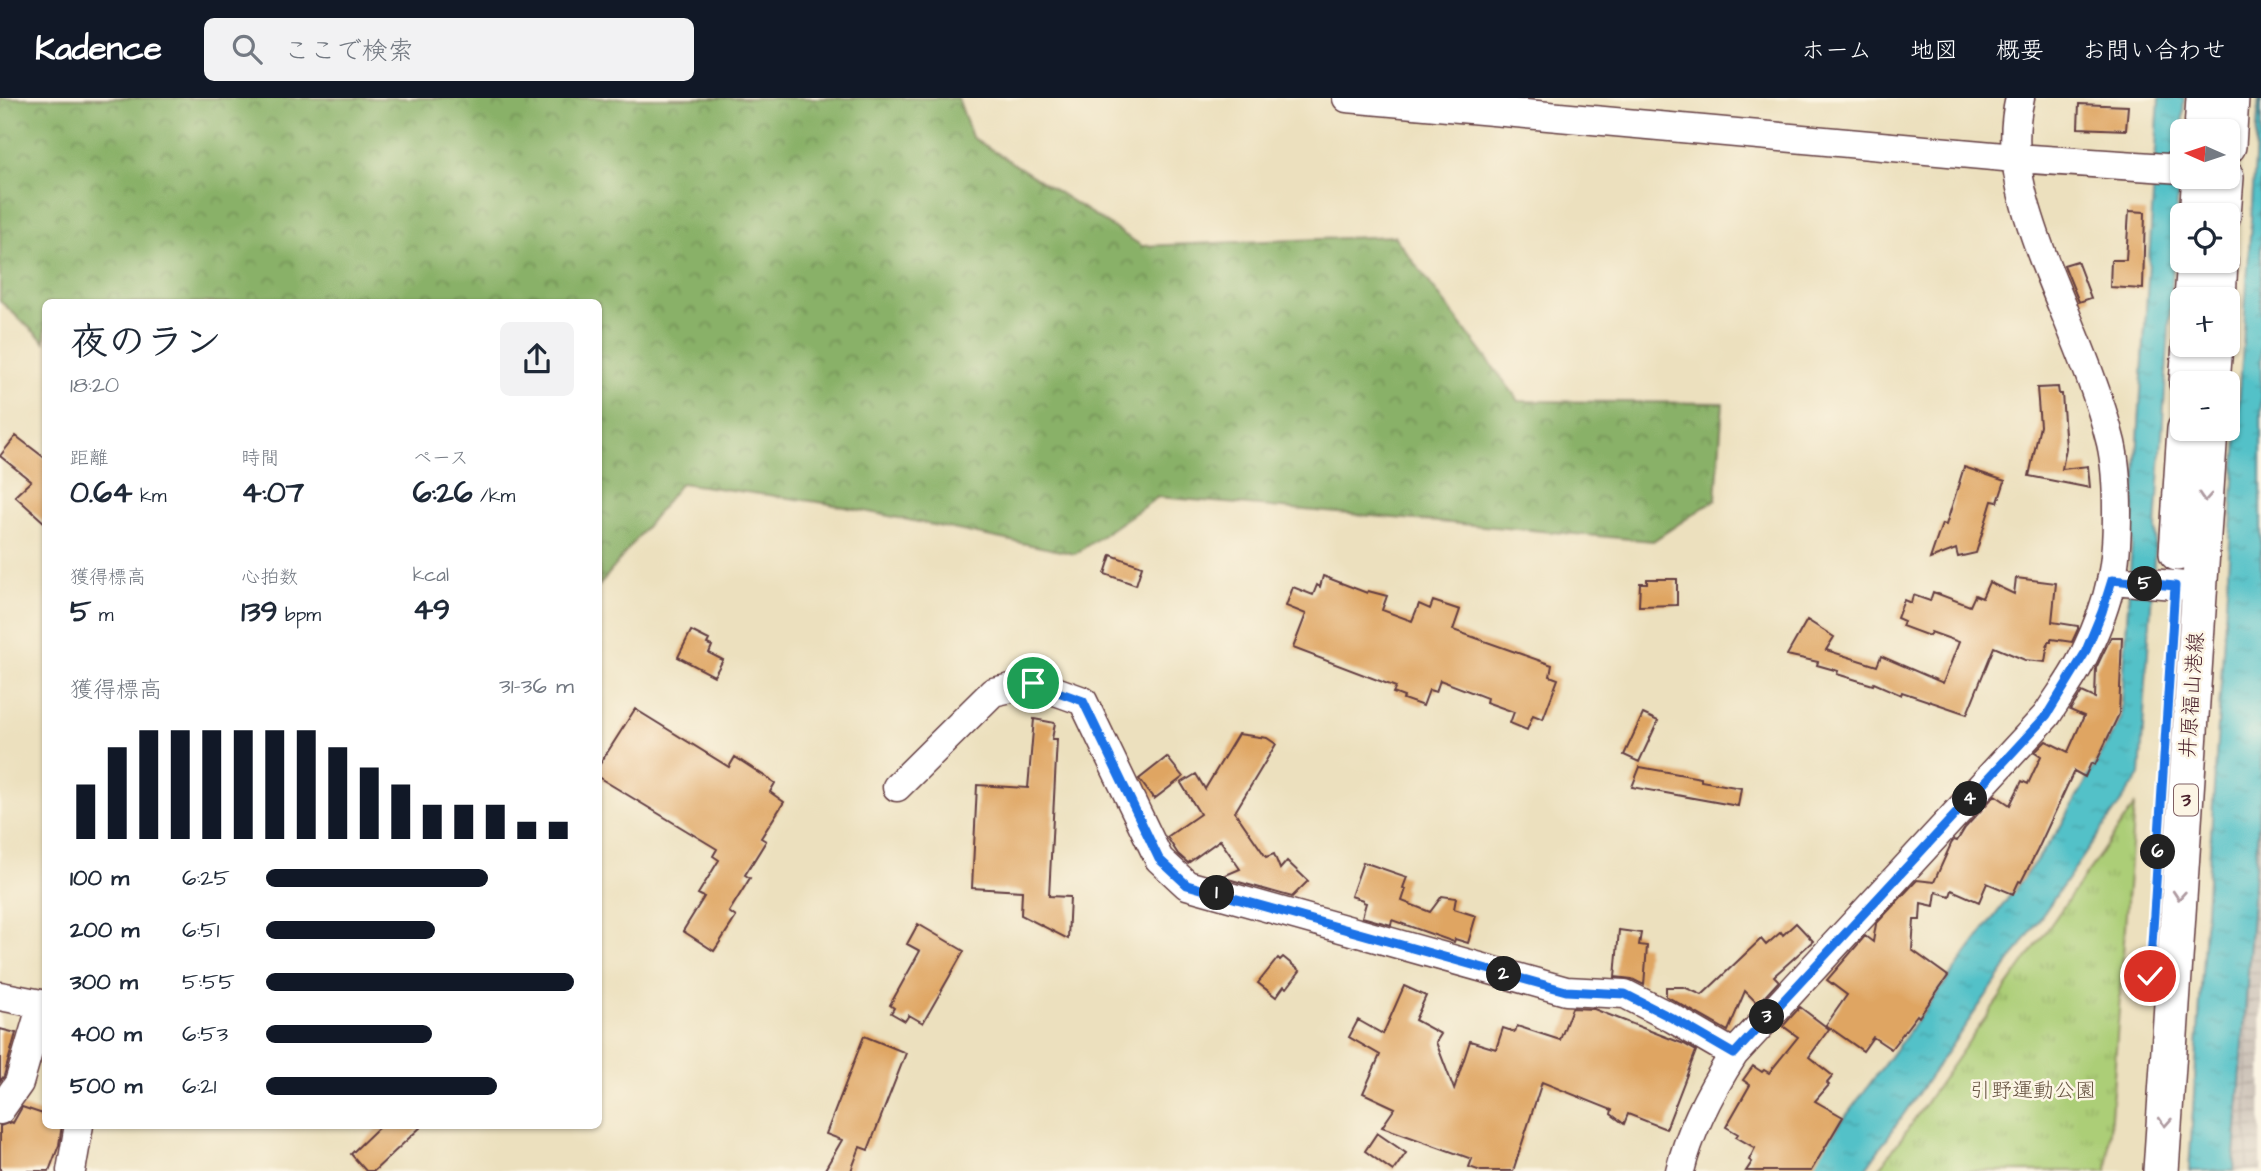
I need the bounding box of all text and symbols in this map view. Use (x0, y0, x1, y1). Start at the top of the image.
search box (204, 18, 694, 81)
text: Kadence (35, 26, 162, 72)
icon: search (228, 30, 266, 68)
text: ここで検索 (284, 33, 414, 69)
text: ホーム (1801, 34, 1872, 68)
text: 地図 (1910, 34, 1958, 68)
text: 概要 (1996, 34, 2044, 68)
text: お問い合わせ (2082, 34, 2226, 68)
north arrow (2170, 119, 2240, 189)
map controls (2170, 119, 2240, 441)
button: locate (2170, 203, 2240, 273)
button: + (2170, 287, 2240, 357)
text: 夜のラン (70, 317, 222, 369)
button: share (500, 322, 574, 396)
text: 18:20 (70, 369, 119, 401)
button: − (2170, 371, 2240, 441)
text: 距離 (70, 445, 108, 472)
text: 時間 (241, 445, 279, 472)
text: ペース (413, 445, 469, 472)
text: 0.64 (70, 472, 132, 514)
text: 4:07 (241, 472, 304, 514)
text: 6:26 (413, 472, 472, 514)
text: km (132, 483, 166, 510)
text: /km (472, 483, 515, 510)
one-way arrow (2198, 492, 2213, 503)
text: kcal (413, 562, 449, 589)
text: 獲得標高 (70, 564, 146, 591)
text: 心拍数 (241, 564, 298, 591)
pin: 5 (2128, 566, 2162, 602)
text: 5 (2138, 570, 2151, 597)
text: 49 (413, 589, 450, 631)
text: 5 (70, 591, 91, 633)
text: 139 (241, 591, 278, 633)
text: m (91, 602, 114, 629)
text: bpm (278, 602, 321, 629)
street label: 井原福山港線 (2173, 631, 2211, 759)
pin (1003, 653, 1063, 713)
icon: arrive (1014, 664, 1052, 702)
text: 31–36 m (499, 670, 574, 702)
text: 獲得標高 (70, 674, 162, 706)
pin: 4 (1952, 782, 1988, 816)
text: 4 (1963, 785, 1976, 812)
road number: 3 (2174, 785, 2198, 816)
pin: 6 (2140, 834, 2176, 870)
text: 6 (2152, 838, 2163, 865)
text: 100 m (70, 862, 129, 894)
text: 6:25 (182, 862, 230, 894)
pin: 1 (1200, 876, 1234, 910)
text: 1 (1215, 879, 1218, 906)
one-way arrow (2172, 890, 2187, 901)
text: 200 m (70, 914, 139, 946)
text: 6:51 (182, 914, 220, 946)
pin (2120, 946, 2180, 1006)
pin: 2 (1486, 956, 1522, 992)
icon: check (2131, 957, 2169, 995)
text: 2 (1498, 960, 1509, 987)
text: 300 m (70, 966, 138, 998)
text: 5:55 (182, 966, 235, 998)
pin: 3 (1750, 1000, 1784, 1034)
text: 3 (1762, 1003, 1771, 1030)
text: 400 m (70, 1018, 142, 1050)
text: 6:53 (182, 1018, 228, 1050)
text: 500 m (70, 1070, 142, 1102)
text: 6:21 (182, 1070, 216, 1102)
park label: 引野運動公園 (1970, 1076, 2096, 1105)
one-way arrow (2157, 1117, 2172, 1128)

